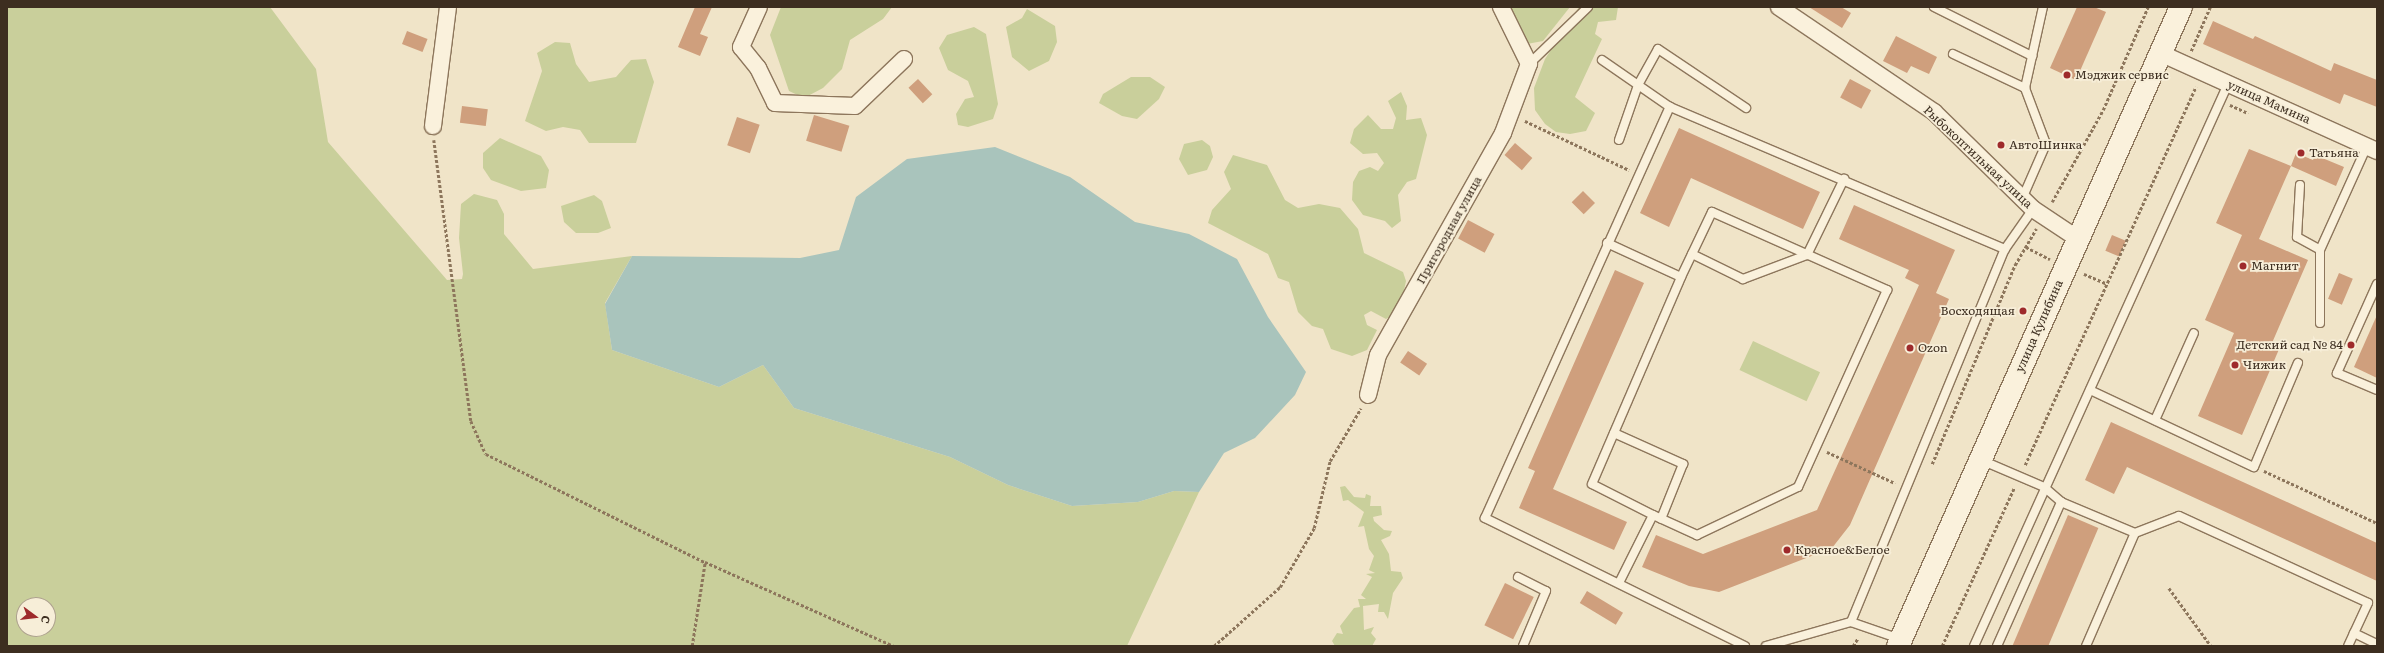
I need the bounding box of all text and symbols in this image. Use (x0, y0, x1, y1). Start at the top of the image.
place label: Мэджик сервис (2075, 68, 2169, 82)
marker: Мэджик сервис (2062, 70, 2072, 80)
street label: улица Мамина (2225, 77, 2313, 127)
street label: Рыбокоптильная улица (1921, 103, 2035, 211)
place label: АвтоШинка (2009, 138, 2082, 152)
marker: АвтоШинка (1996, 140, 2006, 150)
place label: Татьяна (2309, 146, 2359, 160)
marker: Татьяна (2296, 148, 2306, 158)
street label: Пригородная улица (1413, 174, 1485, 286)
place label: Магнит (2251, 259, 2299, 273)
marker: Магнит (2238, 261, 2248, 271)
street label: улица Кулибина (2012, 278, 2066, 374)
place label: Восходящая (1941, 304, 2015, 318)
marker: Восходящая (2018, 306, 2028, 316)
place label: Детский сад № 84 (2237, 338, 2343, 352)
marker: Детский сад № 84 (2346, 340, 2356, 350)
place label: Ozon (1918, 341, 1948, 355)
marker: Ozon (1905, 343, 1915, 353)
place label: Чижик (2243, 358, 2286, 372)
marker: Чижик (2230, 360, 2240, 370)
place label: Красное&Белое (1795, 543, 1890, 557)
marker: Красное&Белое (1782, 545, 1792, 555)
north arrow (16, 597, 56, 637)
text: С (38, 614, 55, 626)

